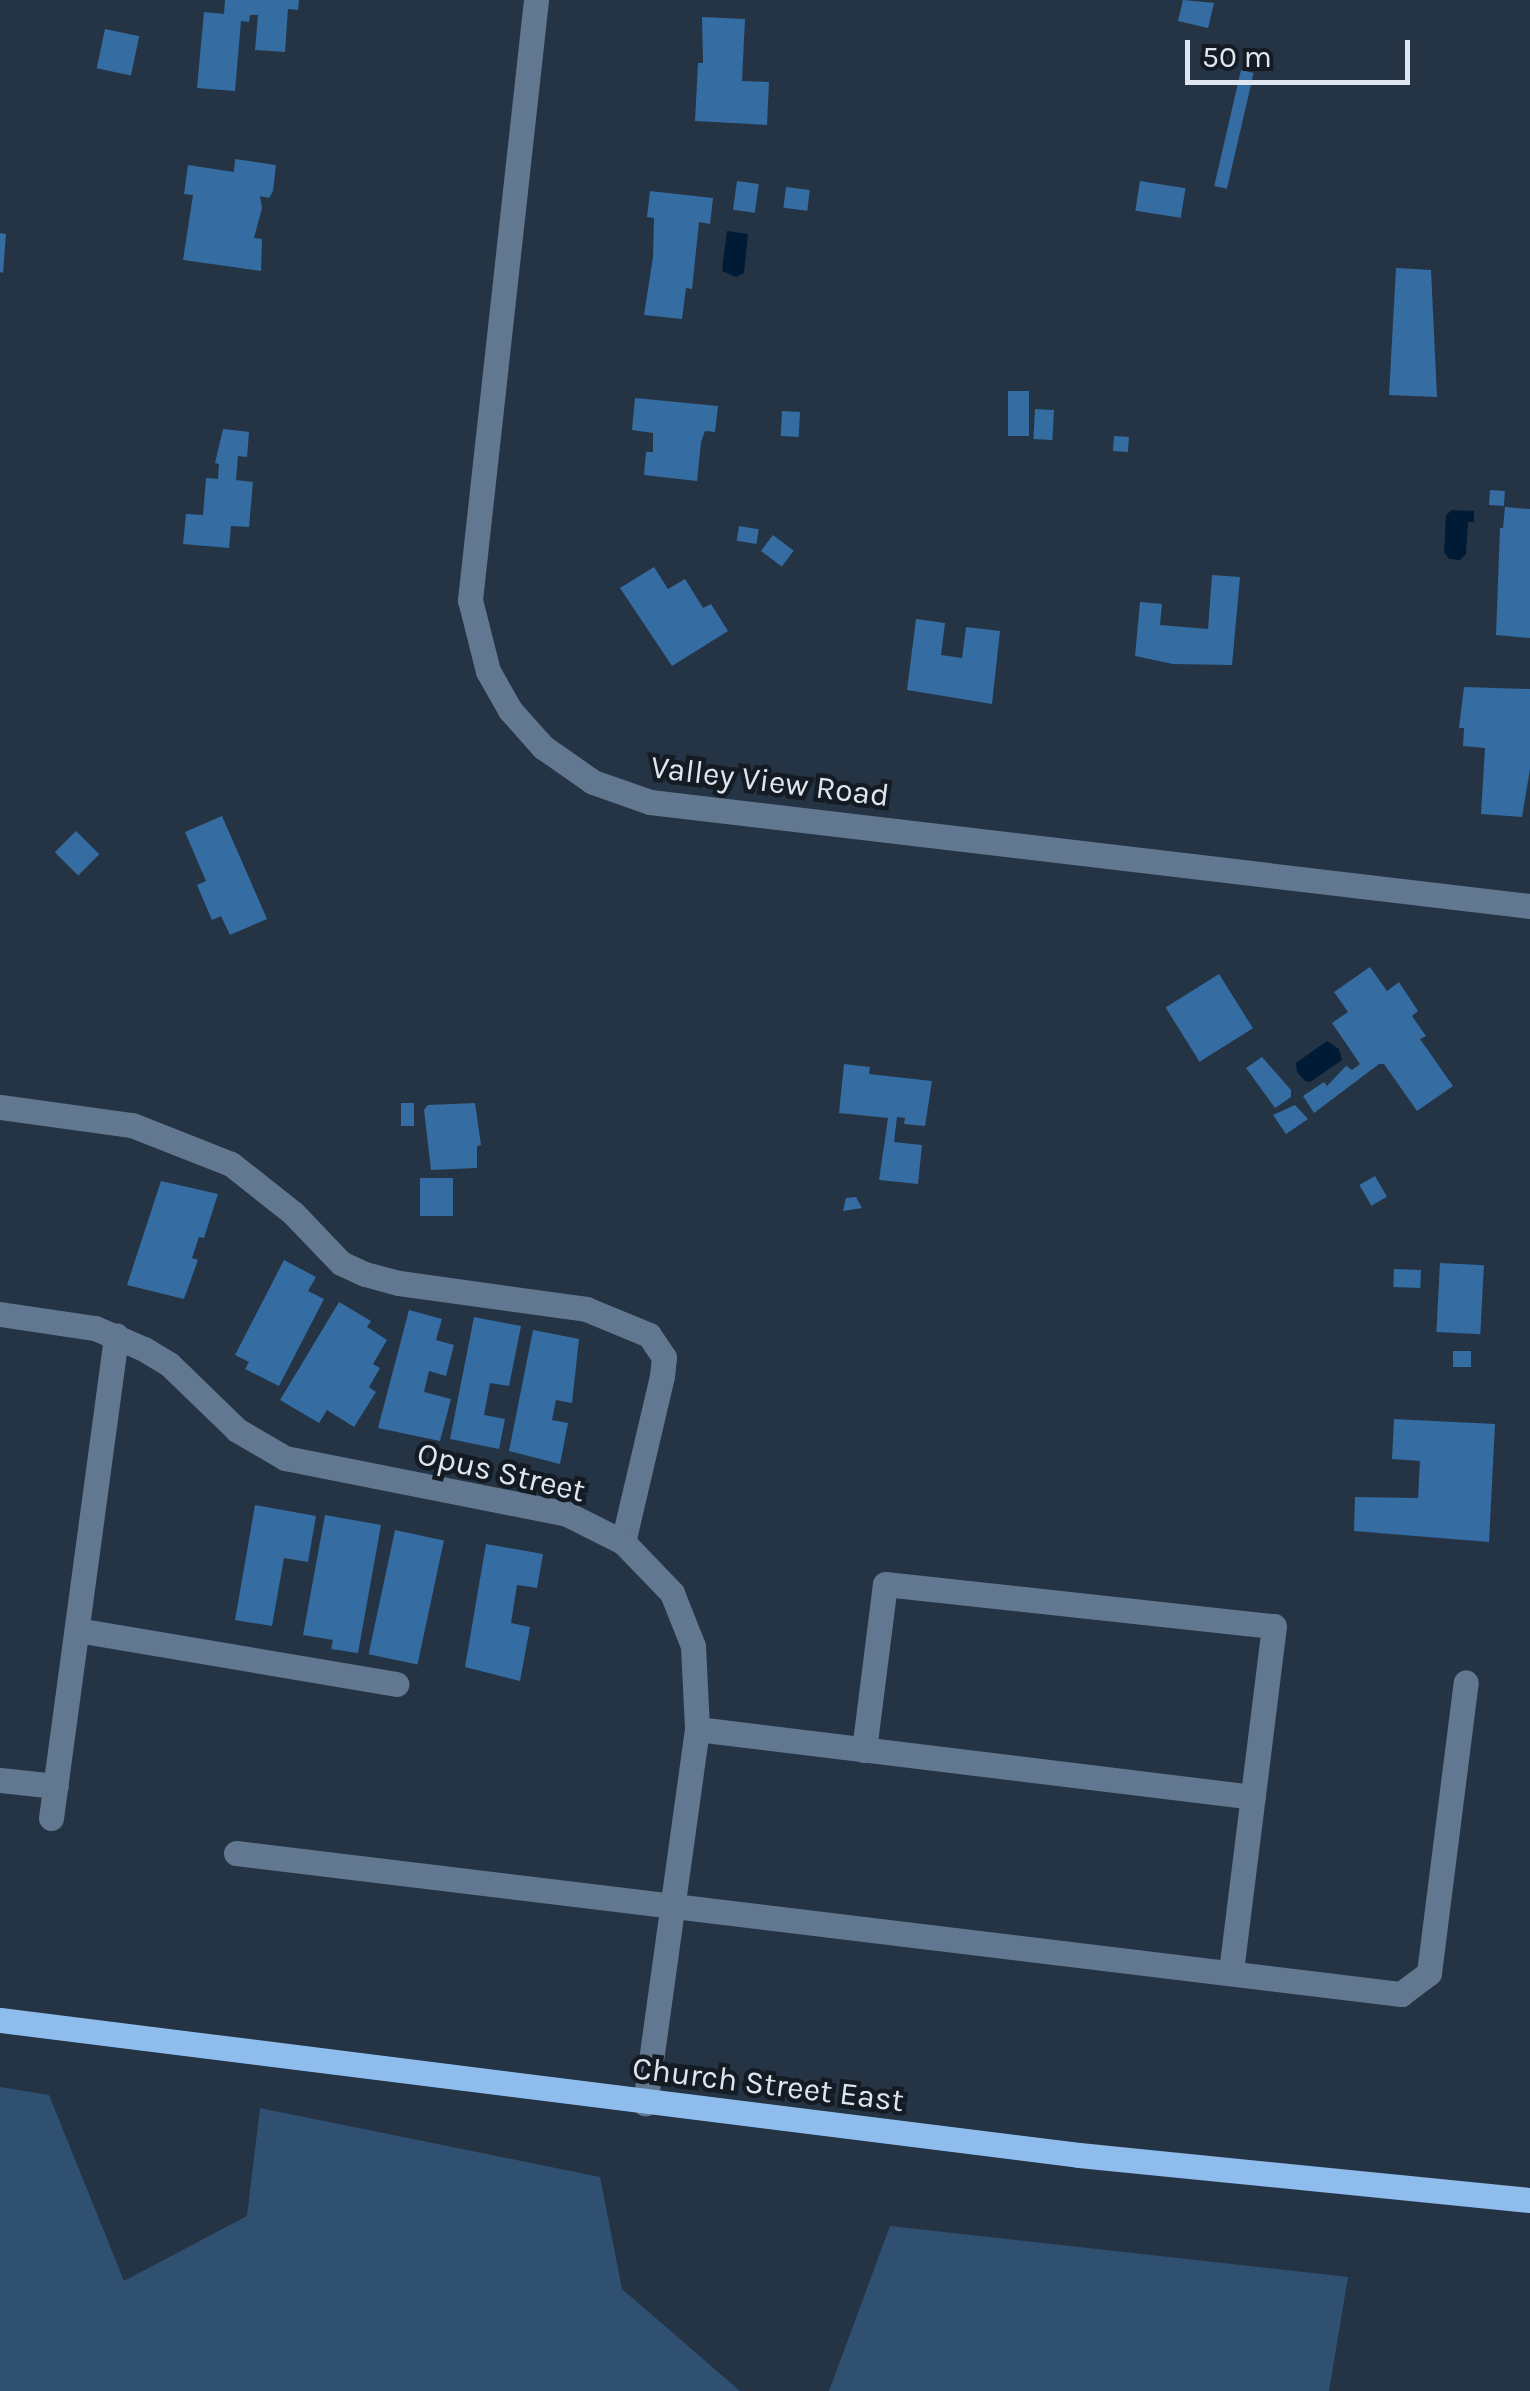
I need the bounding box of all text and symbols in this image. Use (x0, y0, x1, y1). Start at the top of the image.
scale bar (1190, 20, 1415, 82)
text: 50 m (1202, 39, 1272, 75)
street label: Valley View Road (649, 748, 891, 816)
street label: Opus Street (413, 1435, 589, 1511)
street label: Church Street East (630, 2049, 906, 2121)

